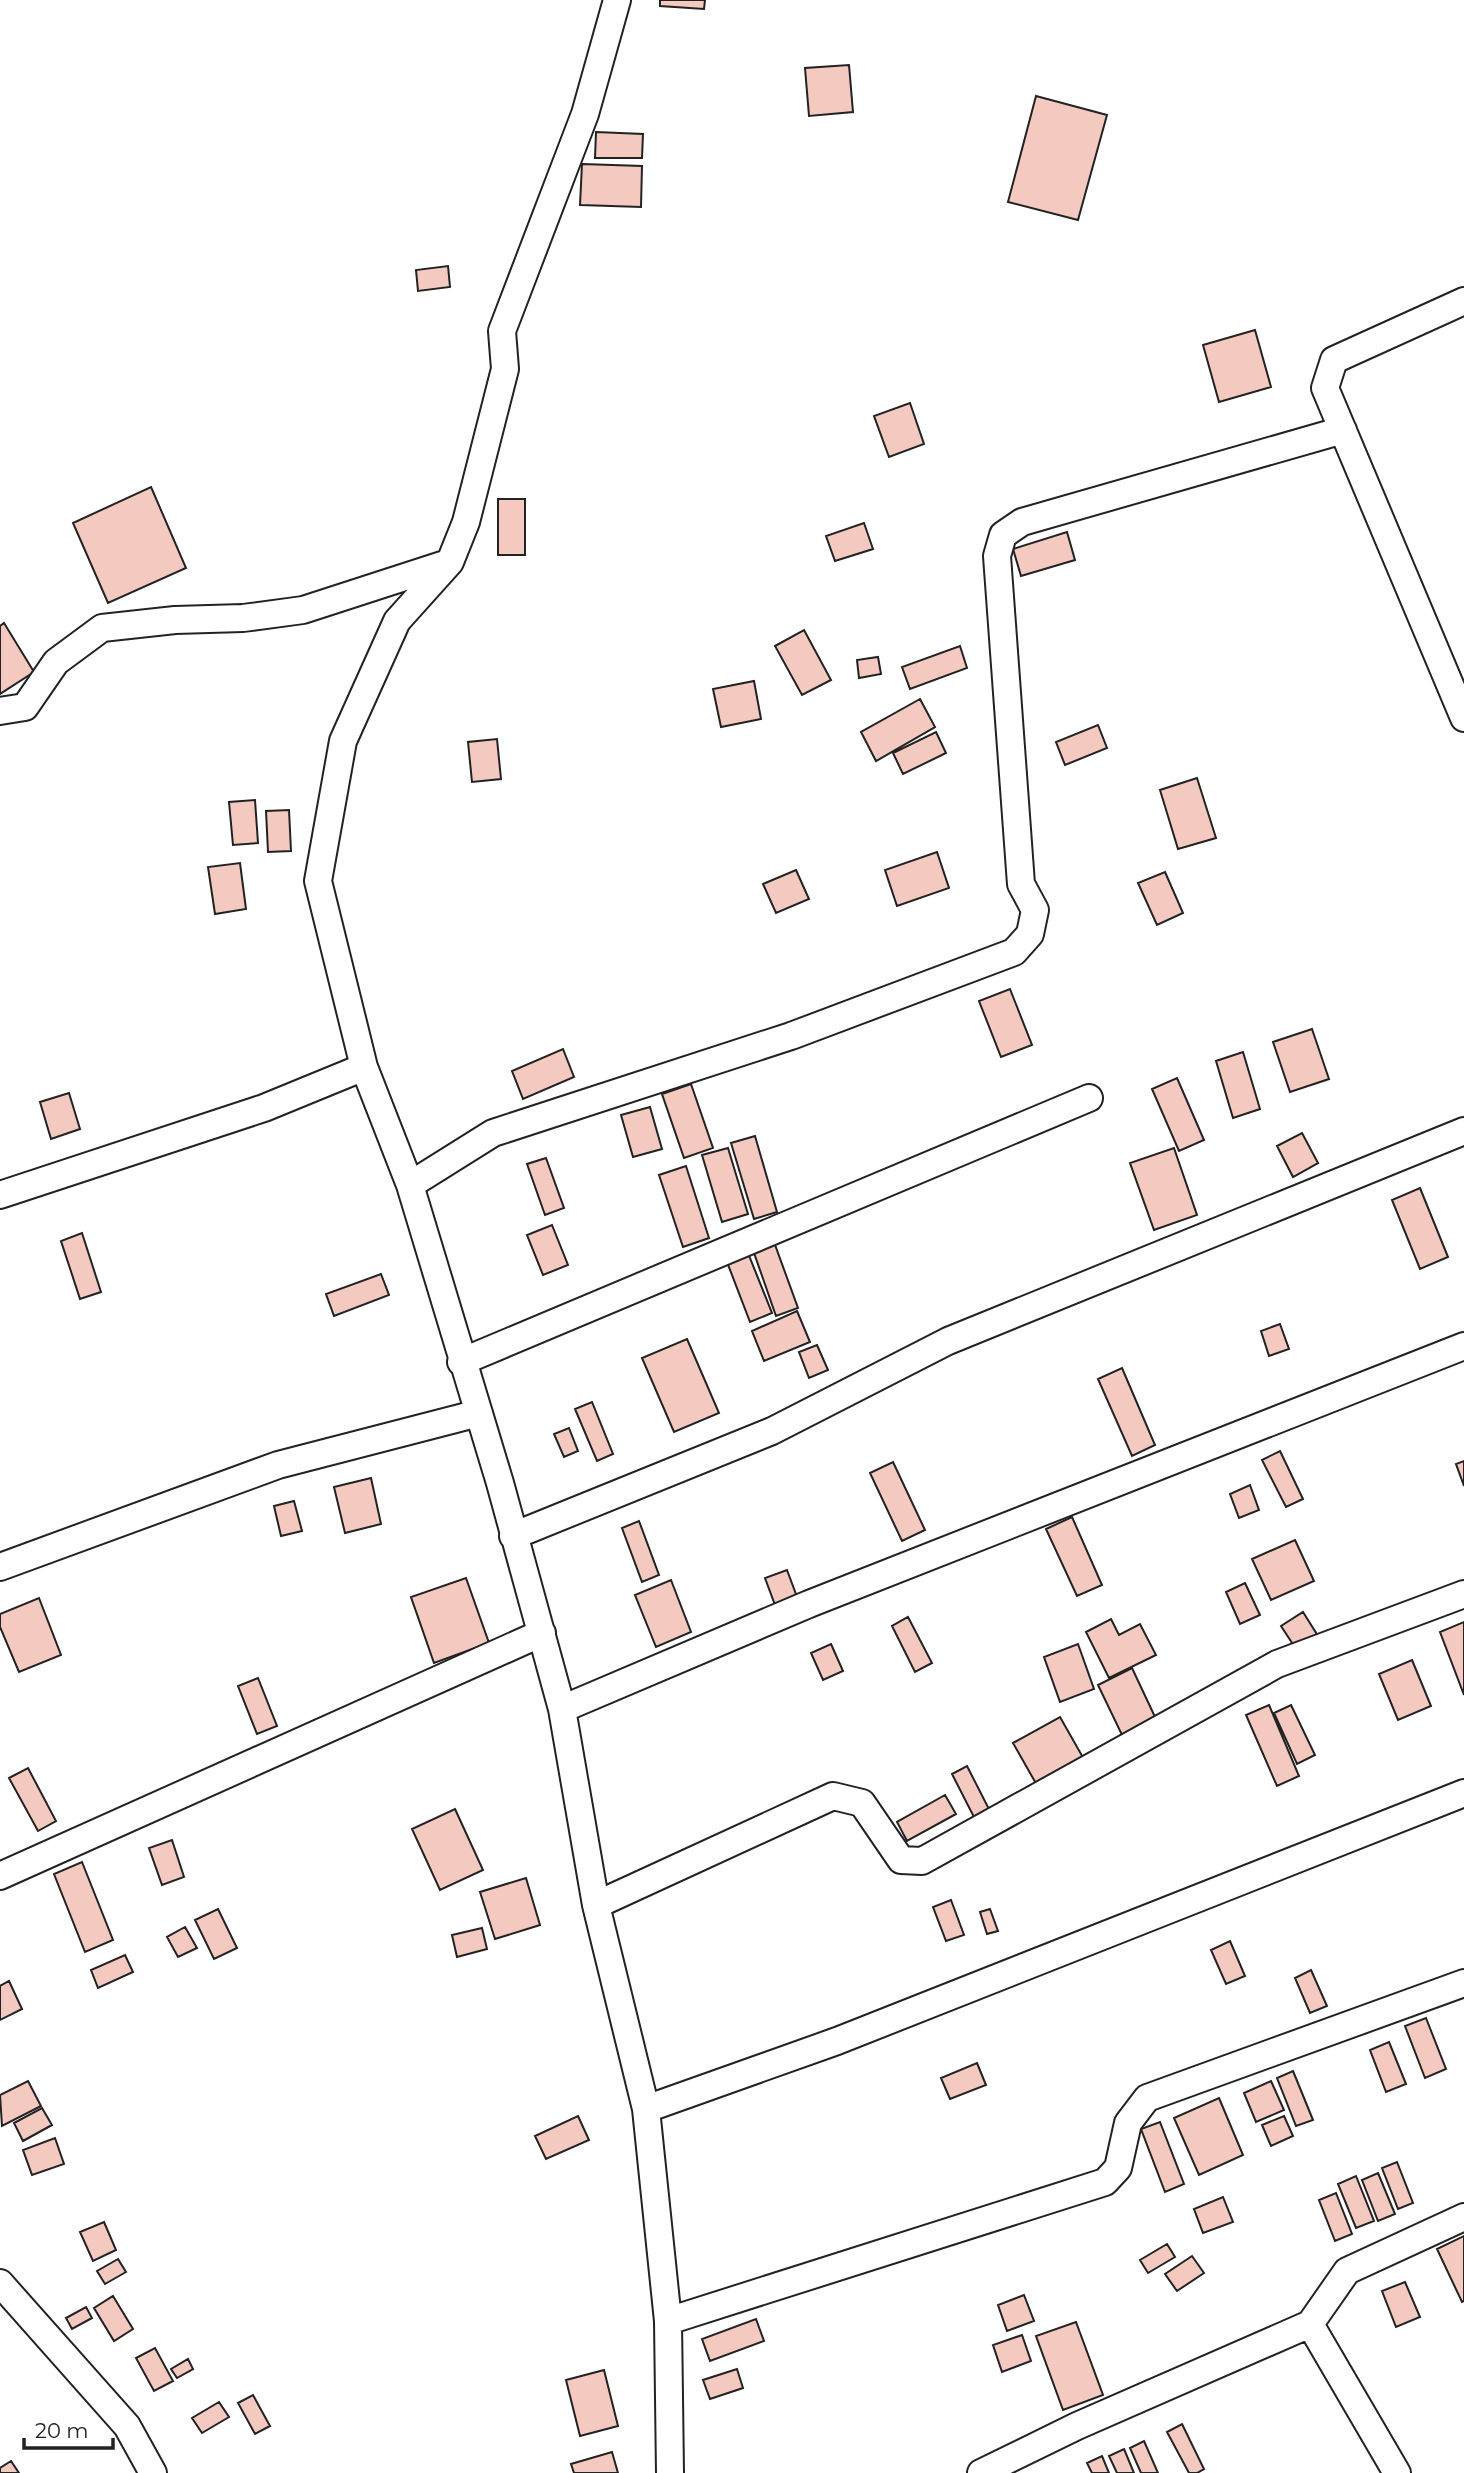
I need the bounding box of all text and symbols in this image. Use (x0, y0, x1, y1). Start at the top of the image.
scale bar (24, 2406, 114, 2450)
text: 20 m (35, 2418, 89, 2443)

